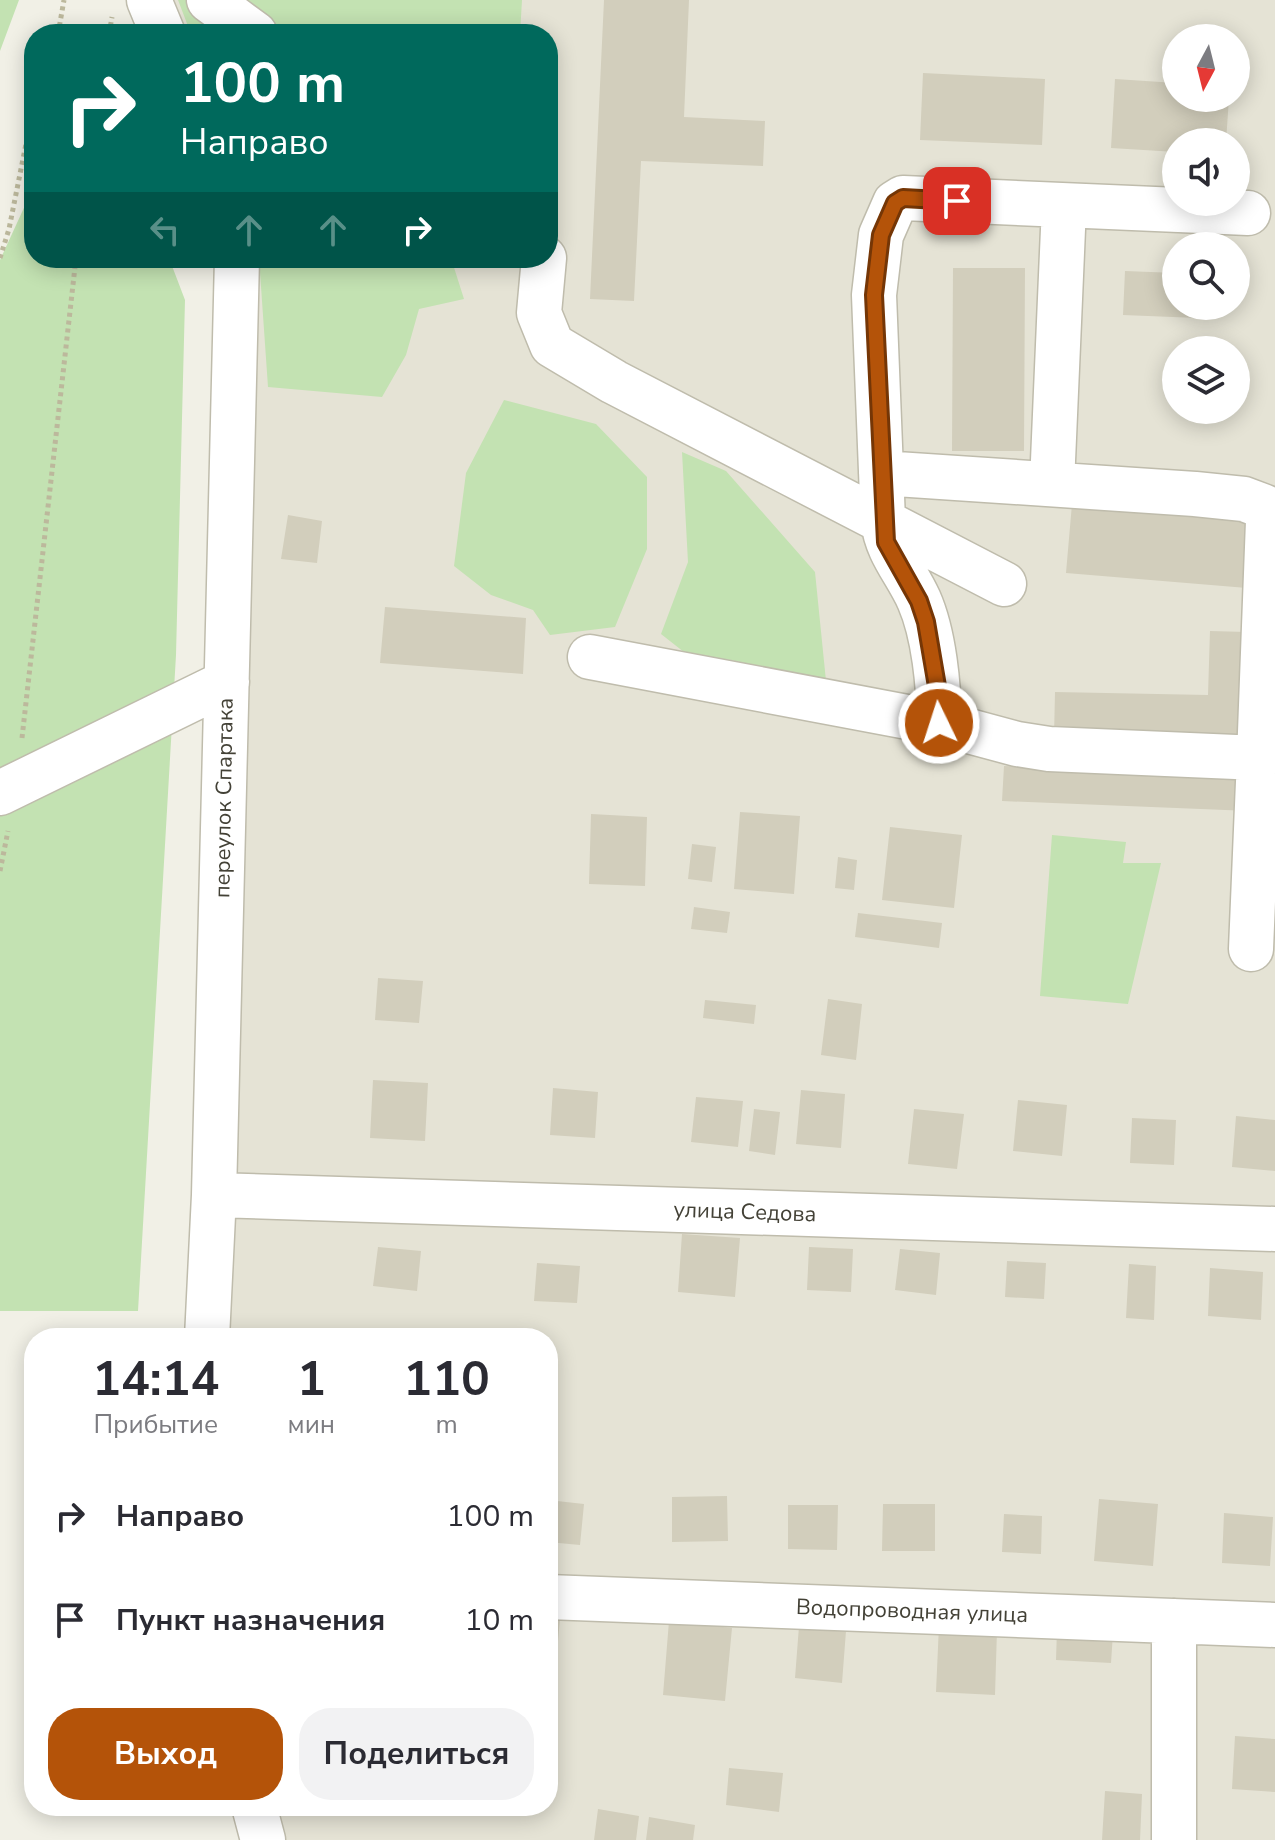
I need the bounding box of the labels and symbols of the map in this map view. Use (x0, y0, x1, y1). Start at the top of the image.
north arrow (1162, 24, 1250, 112)
pin (923, 167, 991, 235)
position arrow (897, 681, 981, 765)
street label: переулок Спартака (207, 698, 241, 898)
street label: улица Седова (673, 1195, 817, 1229)
street label: Водопроводная улица (795, 1592, 1029, 1630)

